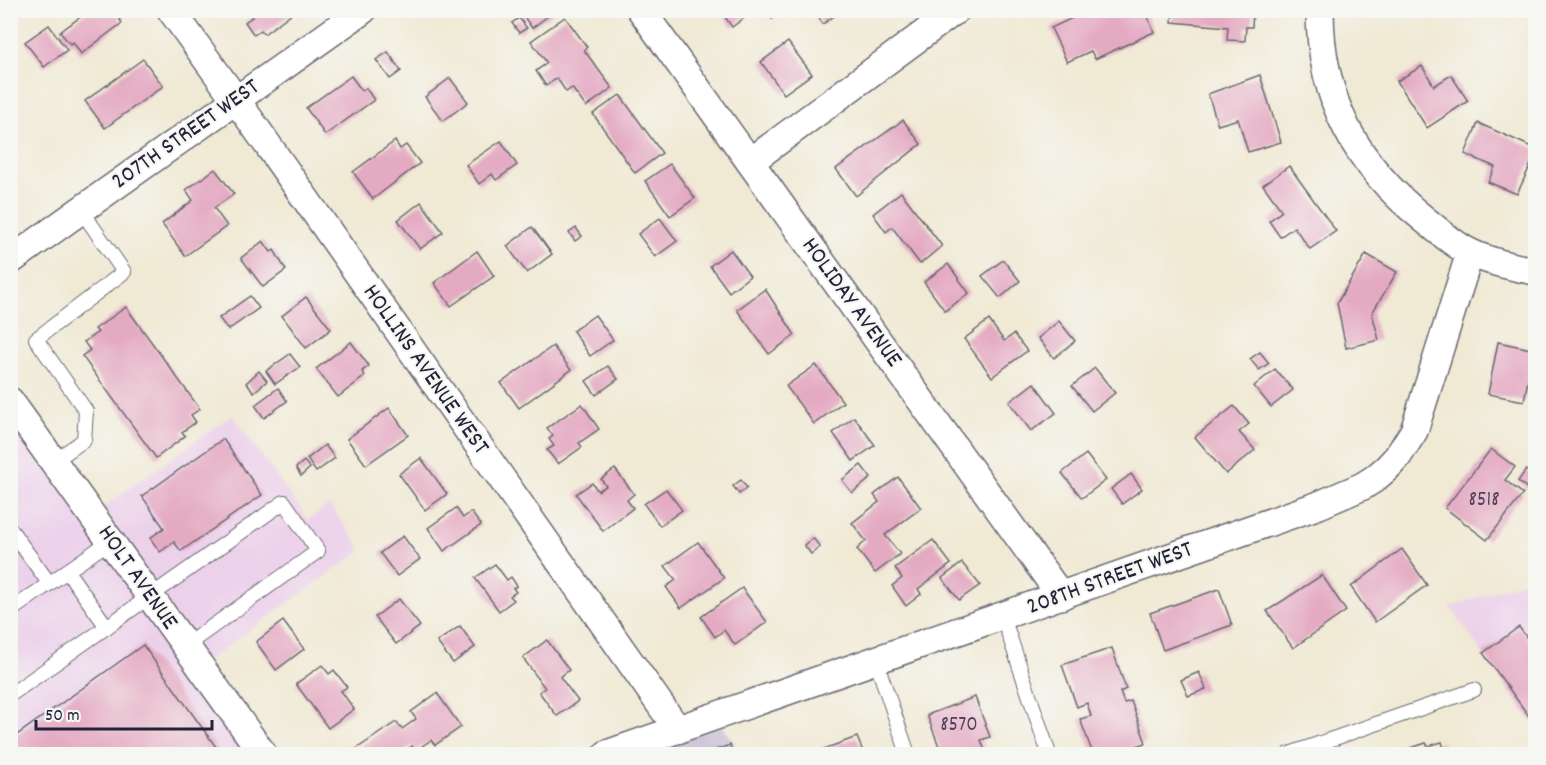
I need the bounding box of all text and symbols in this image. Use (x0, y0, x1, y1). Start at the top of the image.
street label: 207TH STREET WEST (105, 71, 267, 199)
street label: HOLIDAY AVENUE (792, 231, 910, 375)
street label: HOLLINS AVENUE WEST (353, 278, 497, 463)
house number: 8518 (1468, 486, 1500, 516)
street label: HOLT AVENUE (88, 519, 186, 637)
street label: 208TH STREET WEST (1022, 533, 1198, 625)
scale bar (36, 693, 212, 731)
text: 50 m (45, 704, 80, 729)
house number: 8570 (940, 711, 978, 741)

